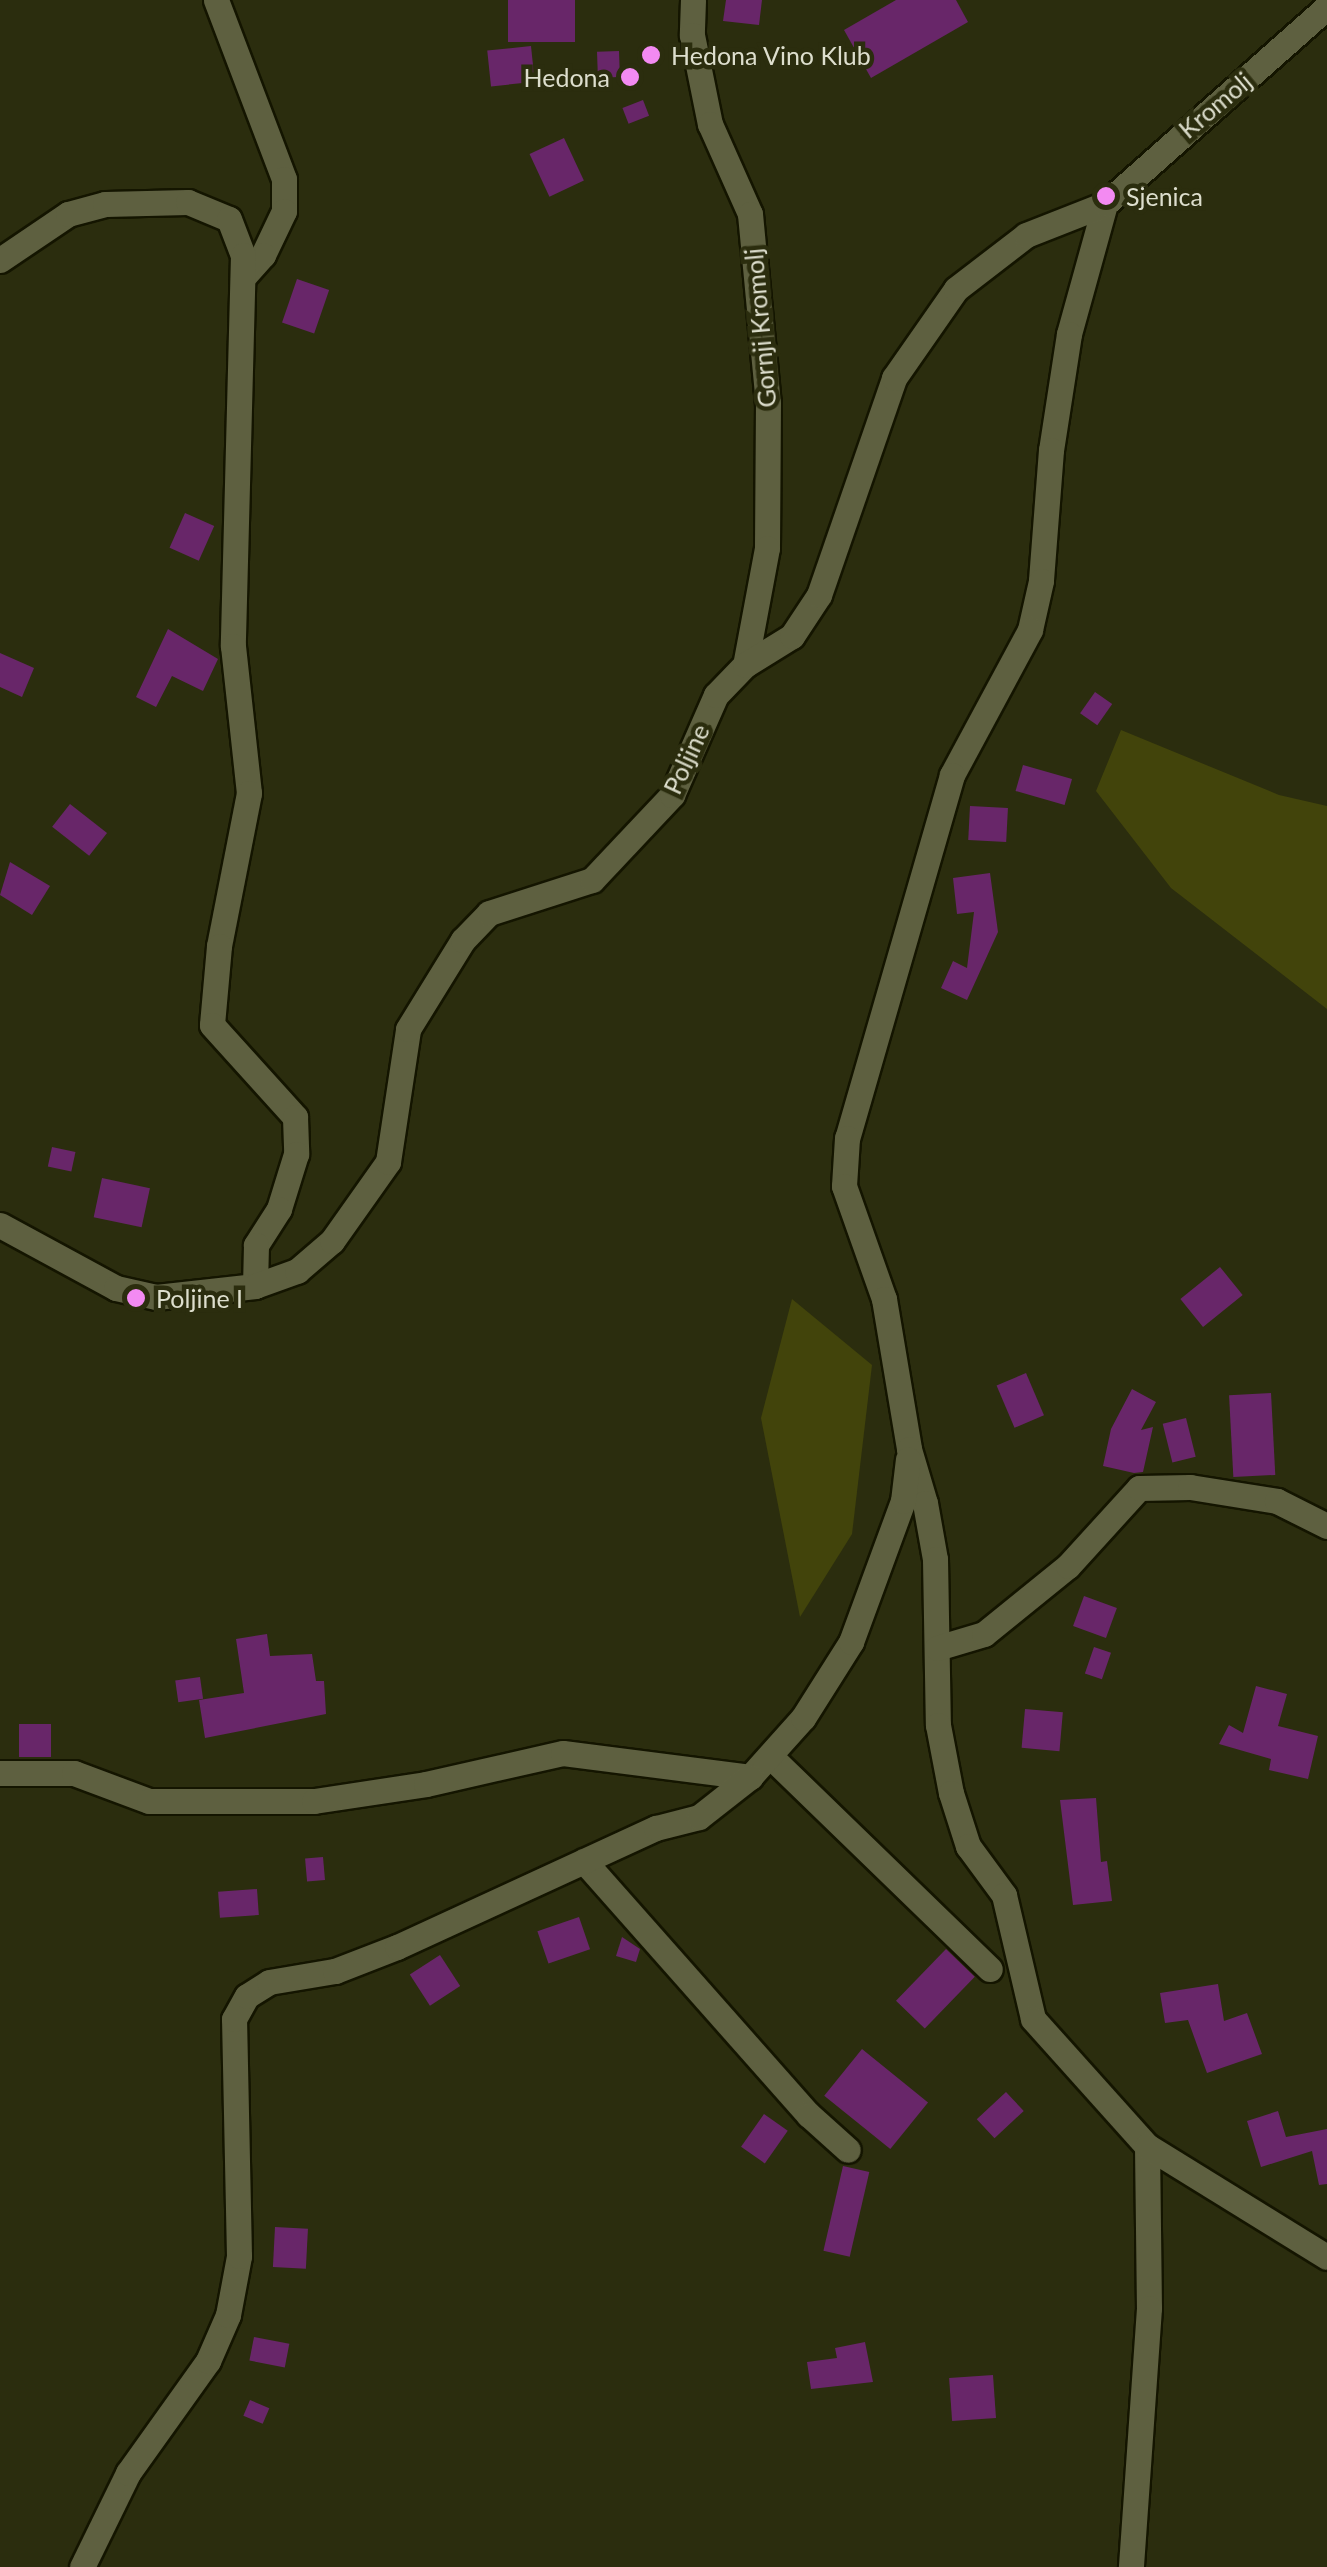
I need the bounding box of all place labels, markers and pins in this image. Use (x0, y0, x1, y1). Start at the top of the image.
place label: Hedona Vino Klub (671, 40, 872, 70)
marker: Hedona Vino Klub (640, 44, 662, 66)
place label: Hedona (524, 62, 610, 92)
marker: Hedona (619, 66, 641, 88)
place label: Sjenica (1126, 181, 1203, 211)
marker: Sjenica (1095, 185, 1117, 207)
place label: Poljine I (156, 1283, 243, 1313)
marker: Poljine I (125, 1287, 147, 1309)

